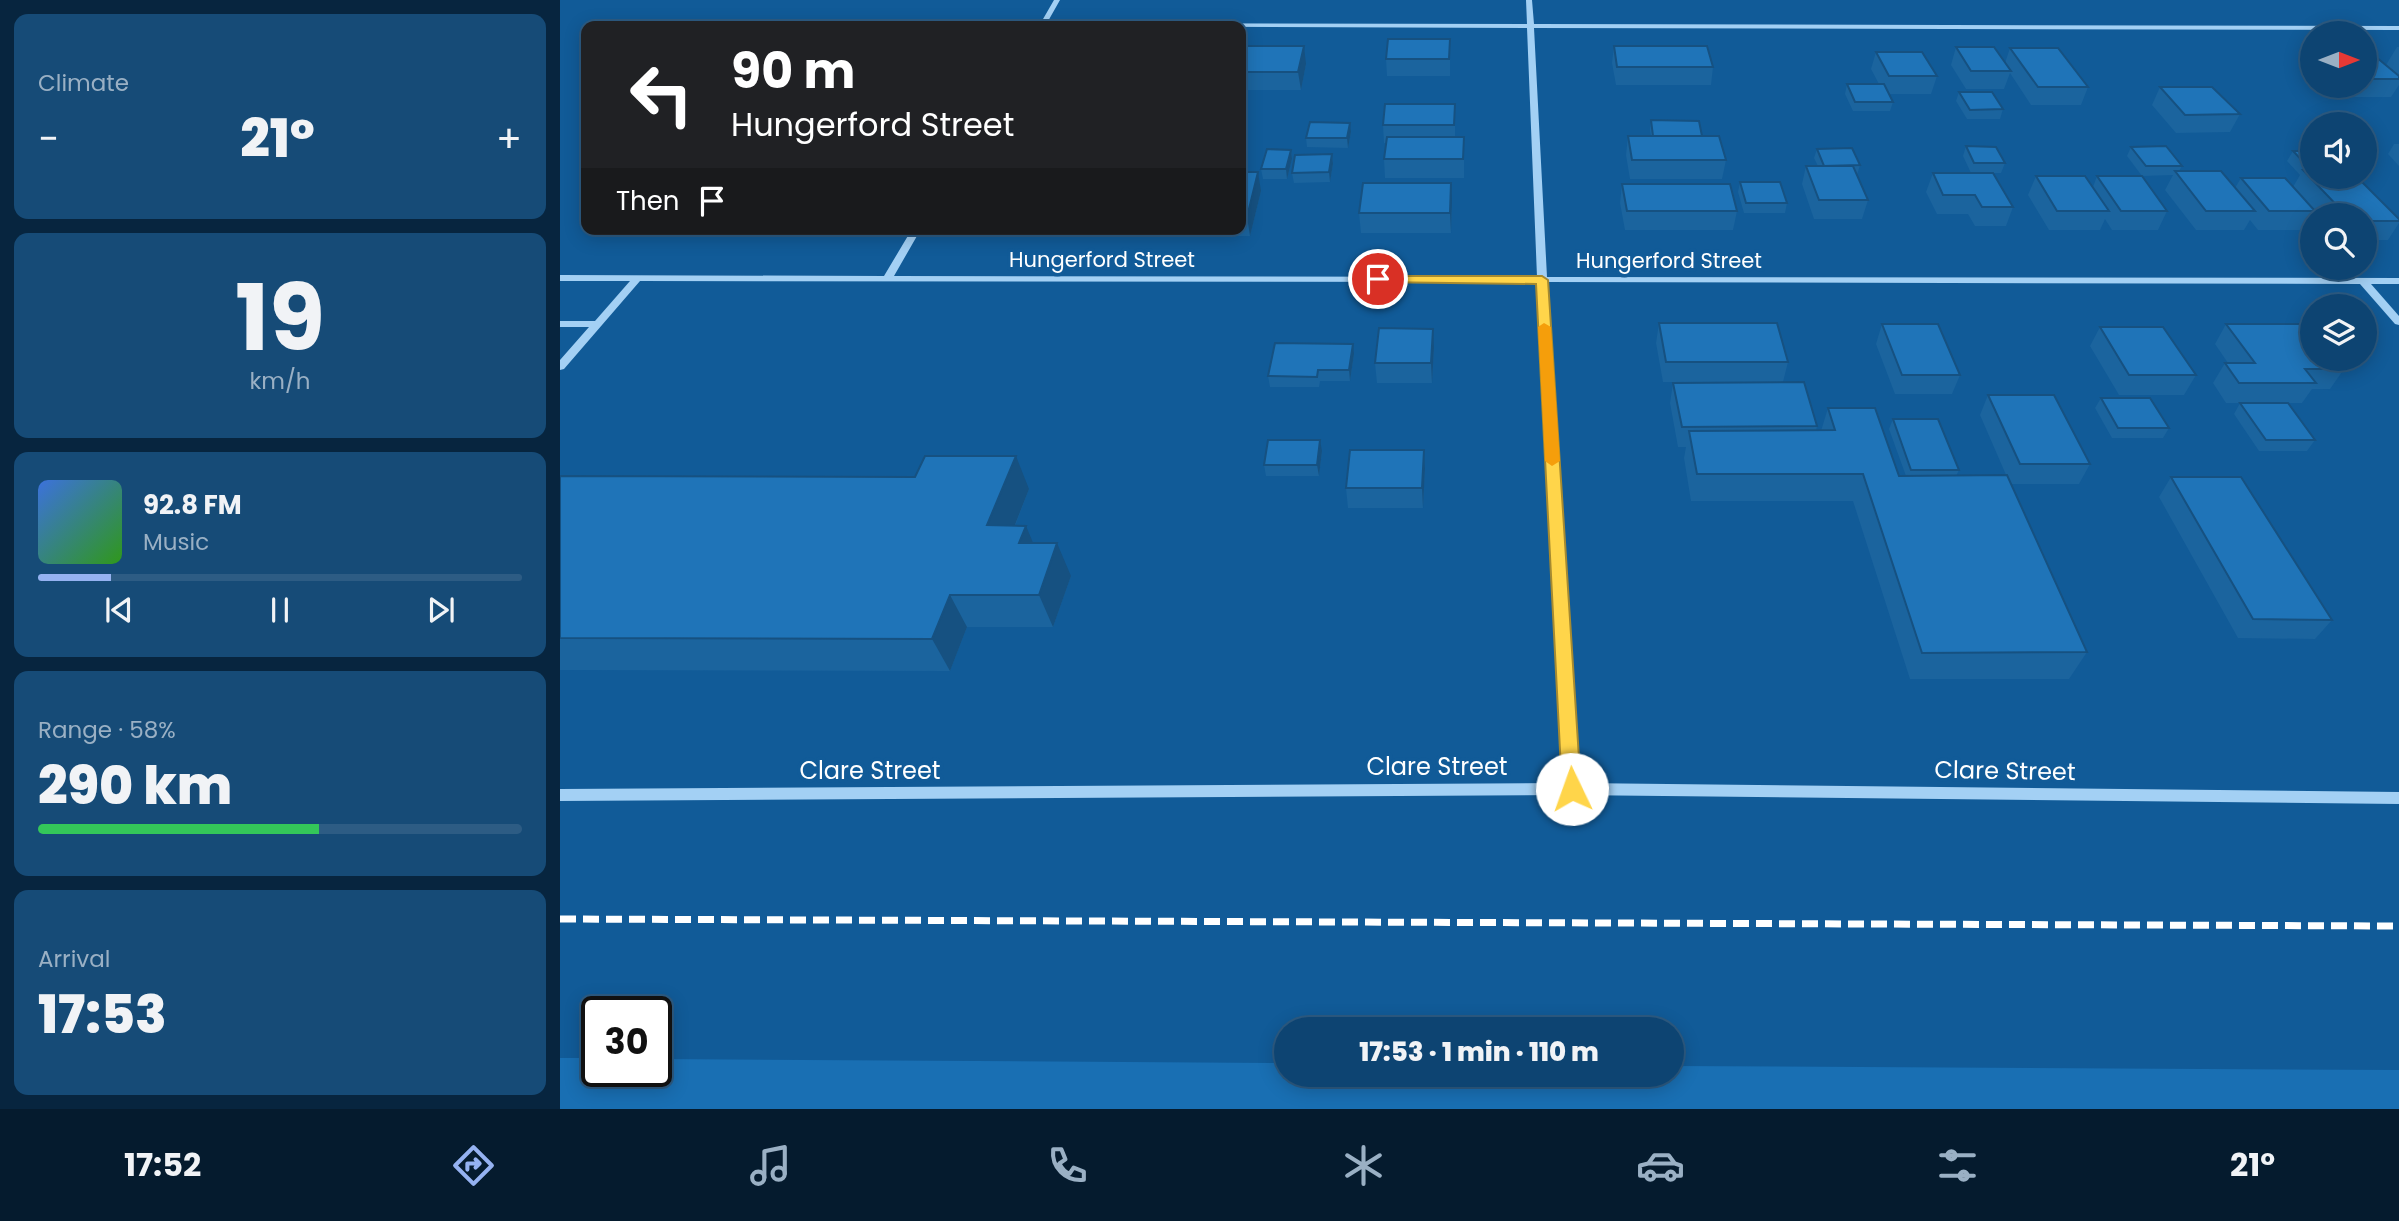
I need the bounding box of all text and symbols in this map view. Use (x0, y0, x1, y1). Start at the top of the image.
north arrow (2300, 21, 2376, 98)
map controls (2300, 21, 2377, 371)
text: 90 m (731, 37, 855, 105)
icon: left (616, 49, 707, 140)
text: Climate (38, 67, 129, 99)
text: 21° (240, 102, 315, 175)
text: Hungerford Street (731, 102, 1014, 147)
text: − (38, 112, 59, 165)
text: + (496, 112, 522, 165)
button: sound (2300, 112, 2377, 189)
icon: arrive (693, 182, 731, 220)
text: Then (616, 183, 679, 219)
button: search (2300, 203, 2377, 280)
street label: Hungerford Street (1009, 245, 1195, 274)
street label: Hungerford Street (1576, 246, 1762, 275)
pin (1348, 249, 1408, 309)
text: 19 (235, 254, 325, 382)
icon: arrive (1359, 260, 1397, 298)
button: layers (2300, 294, 2377, 371)
text: km/h (249, 365, 311, 397)
text: 92.8 FM (143, 487, 242, 523)
text: Music (143, 526, 209, 558)
icon: previous (100, 591, 138, 629)
icon: pause (261, 591, 299, 629)
icon: next (422, 591, 460, 629)
text: Range · 58% (38, 714, 176, 746)
text: 290 km (38, 749, 232, 822)
street label: Clare Street (1366, 750, 1508, 783)
position arrow (1535, 752, 1609, 826)
street label: Clare Street (1934, 753, 2076, 788)
street label: Clare Street (799, 754, 941, 787)
text: Arrival (38, 943, 110, 975)
text: 17:53 (38, 978, 167, 1051)
speed limit sign: 30 (581, 996, 672, 1087)
text: 17:53 · 1 min · 110 m (1359, 1034, 1599, 1070)
icon: directions (449, 1141, 498, 1190)
icon: music (746, 1141, 795, 1190)
icon: phone (1043, 1141, 1092, 1190)
icon: climate (1339, 1141, 1388, 1190)
icon: car (1636, 1141, 1685, 1190)
icon: filters (1933, 1141, 1982, 1190)
text: 17:52 (124, 1142, 201, 1187)
text: 21° (2230, 1142, 2275, 1187)

